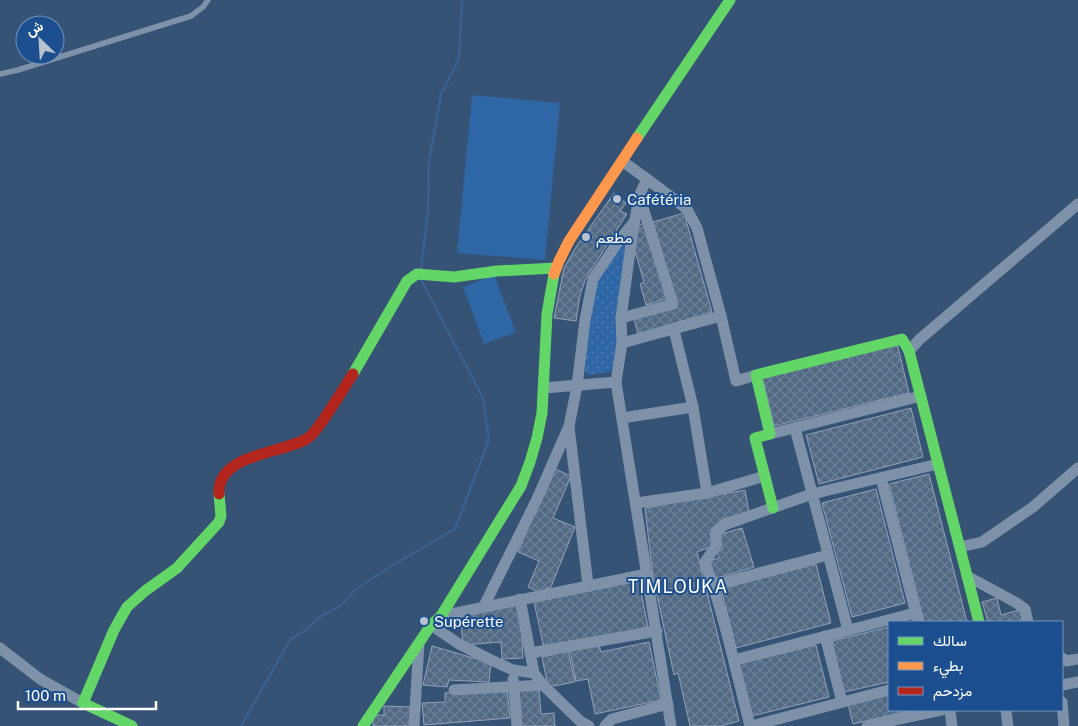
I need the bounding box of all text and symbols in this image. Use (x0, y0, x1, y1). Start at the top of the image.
north arrow (15, 15, 65, 65)
text: ش (23, 17, 46, 40)
place label: Cafétéria (627, 191, 691, 208)
marker: Cafétéria (611, 193, 623, 205)
place label: مطعم (596, 229, 632, 248)
marker: مطعم (580, 231, 592, 243)
district label: TIMLOUKA (628, 576, 728, 597)
place label: Supérette (434, 613, 503, 630)
marker: Supérette (418, 615, 430, 627)
legend (888, 621, 1063, 711)
text: سالك (933, 632, 967, 649)
text: بطيء (933, 657, 963, 679)
scale bar (18, 678, 155, 710)
text: مزدحم (933, 682, 972, 701)
text: 100 m (25, 687, 66, 704)

